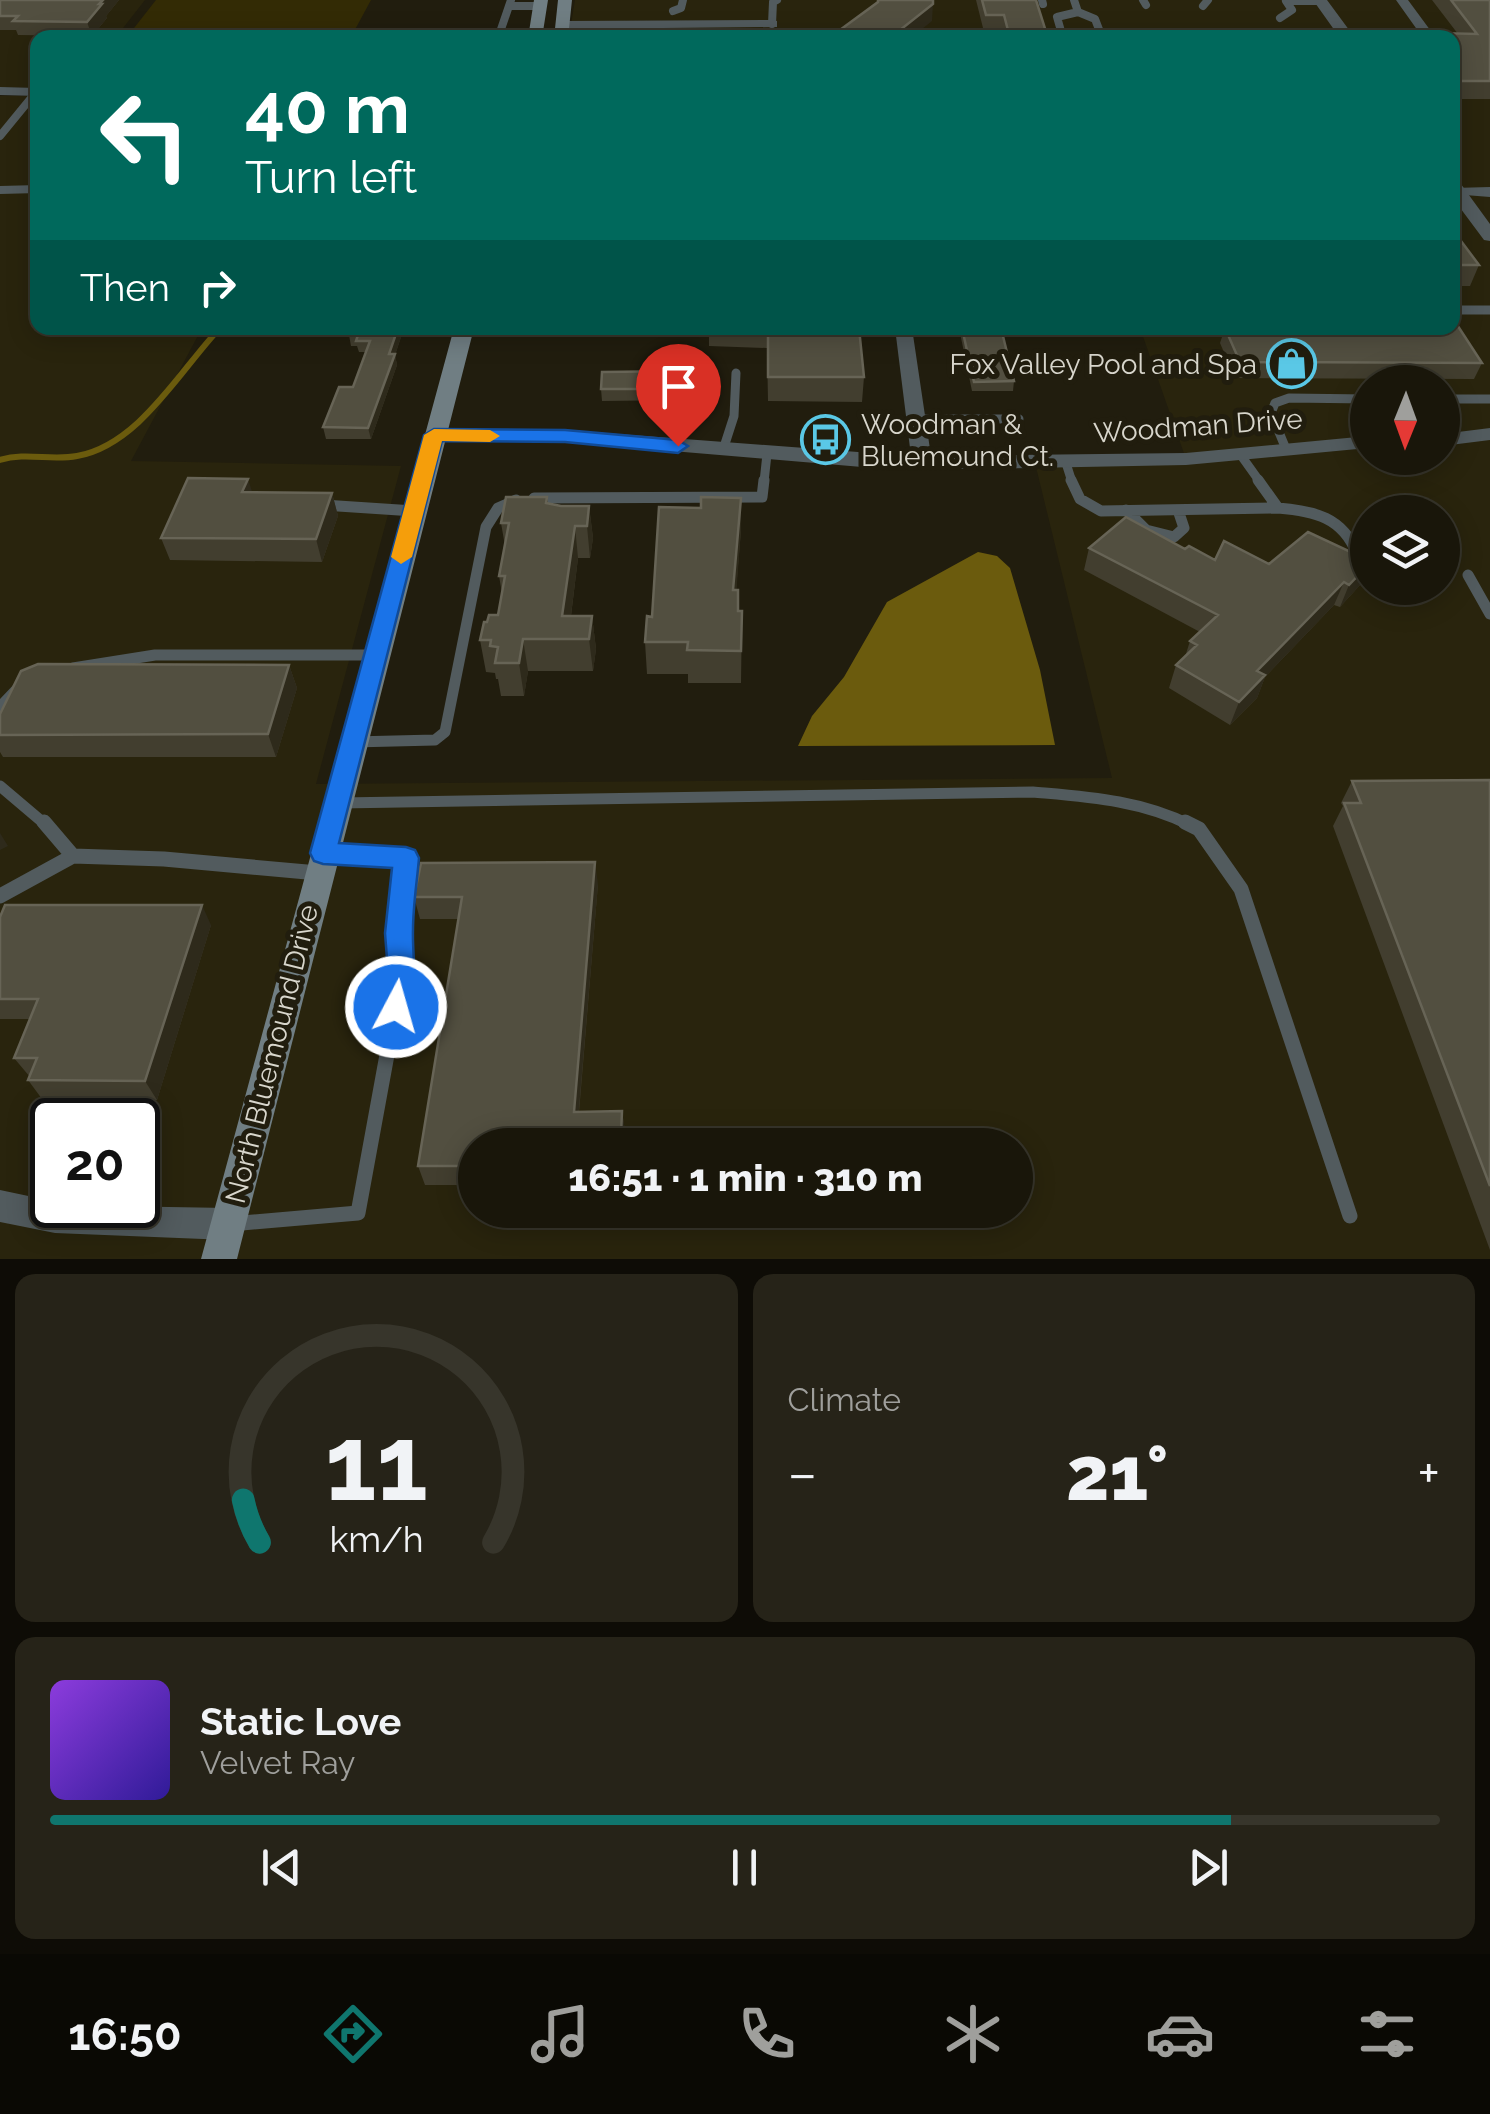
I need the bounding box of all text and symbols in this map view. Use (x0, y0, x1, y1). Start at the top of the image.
text: 40 m (245, 67, 410, 149)
icon: left (80, 70, 210, 200)
text: Turn left (245, 151, 417, 204)
icon: right (190, 260, 245, 315)
text: Then (80, 265, 170, 310)
shop icon: Fox Valley Pool and Spa (1266, 338, 1318, 390)
pin (636, 344, 721, 447)
place label: Fox Valley Pool and Spa (949, 348, 1257, 381)
icon: arrive (651, 359, 706, 414)
north arrow (1350, 365, 1460, 475)
map controls (1350, 365, 1460, 605)
street label: Woodman Drive (1092, 402, 1304, 450)
place label: Woodman & Bluemound Ct. (861, 408, 1054, 473)
bus stop icon: Woodman & Bluemound Ct. (800, 414, 852, 466)
button: layers (1350, 495, 1460, 605)
street label: North Bluemound Drive (219, 901, 325, 1207)
position arrow (344, 955, 448, 1059)
speed limit sign: 20 (30, 1098, 160, 1228)
text: 16:51 · 1 min · 310 m (568, 1155, 923, 1200)
text: Climate (788, 1381, 901, 1418)
text: 11 (325, 1402, 428, 1524)
text: 21° (1066, 1429, 1168, 1518)
text: − (788, 1441, 817, 1506)
text: + (1417, 1441, 1440, 1506)
text: km/h (329, 1518, 423, 1560)
text: Static Love (200, 1699, 401, 1744)
text: Velvet Ray (200, 1744, 355, 1781)
icon: previous (254, 1840, 309, 1895)
icon: pause (717, 1840, 772, 1895)
icon: next (1181, 1840, 1236, 1895)
icon: directions (318, 1999, 388, 2069)
icon: music (525, 1999, 595, 2069)
icon: phone (732, 1999, 802, 2069)
icon: climate (938, 1999, 1008, 2069)
icon: car (1145, 1999, 1215, 2069)
icon: filters (1352, 1999, 1422, 2069)
text: 16:50 (68, 2008, 182, 2061)

